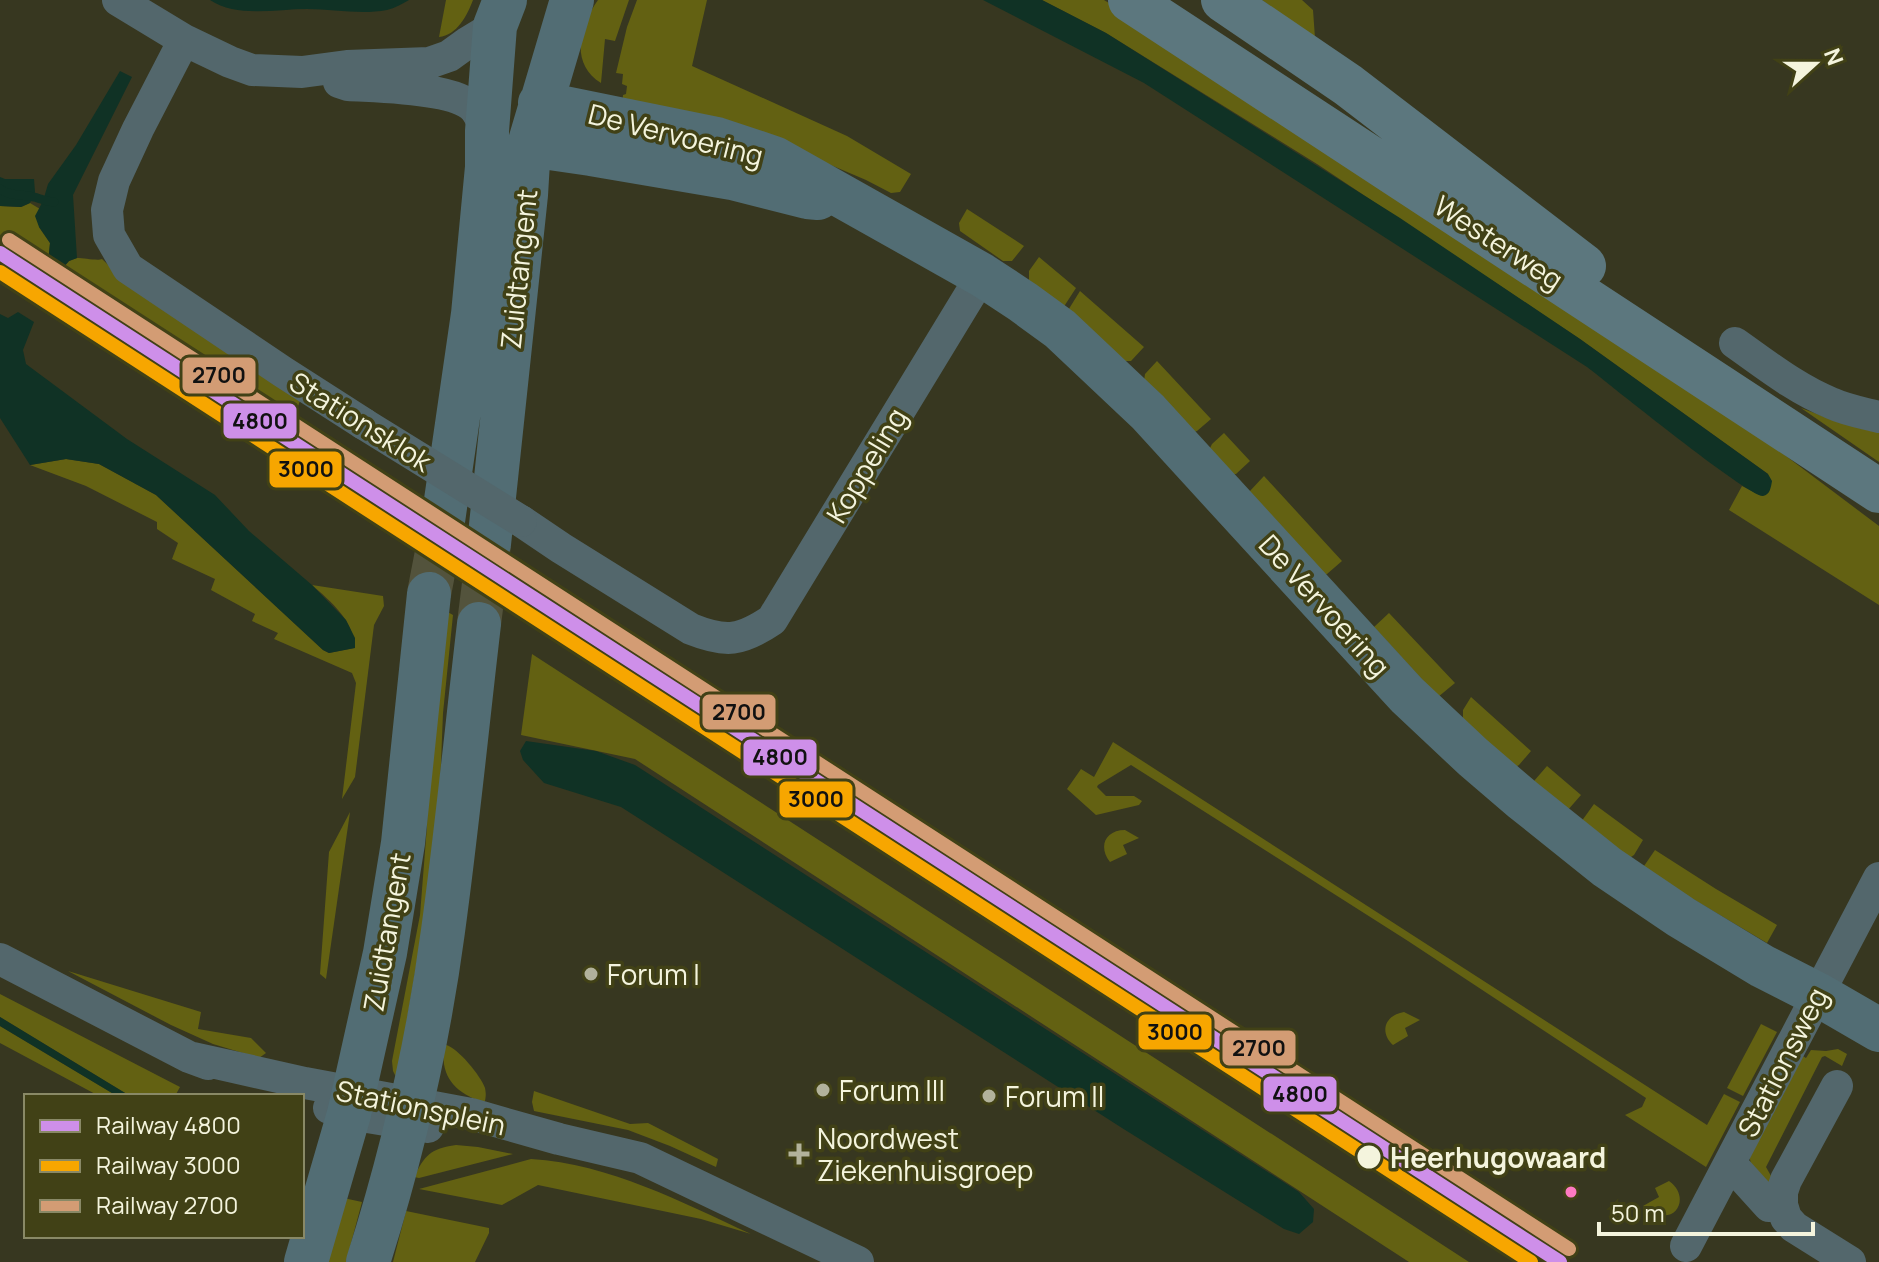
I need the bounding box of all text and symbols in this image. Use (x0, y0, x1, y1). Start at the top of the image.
north arrow (1775, 24, 1855, 104)
text: N (1817, 44, 1851, 70)
street label: De Vervoering (585, 94, 767, 174)
street label: Westerweg (1427, 186, 1571, 298)
street label: Zuidtangent (491, 187, 545, 351)
line badge: 2700 (181, 356, 257, 395)
text: 2700 (192, 360, 246, 390)
street label: Stationsklok (283, 362, 440, 480)
street label: Koppeling (817, 400, 915, 530)
line badge: 4800 (222, 402, 298, 440)
text: 4800 (232, 406, 288, 436)
line badge: 3000 (268, 450, 343, 489)
text: 3000 (278, 454, 334, 484)
street label: De Vervoering (1251, 526, 1399, 684)
line badge: 2700 (701, 693, 777, 731)
text: 2700 (712, 697, 766, 727)
line badge: 4800 (742, 738, 818, 777)
text: 4800 (752, 742, 808, 772)
line badge: 3000 (778, 780, 854, 819)
text: 3000 (788, 784, 844, 814)
street label: Zuidtangent (353, 850, 419, 1014)
place label: Forum I (607, 955, 700, 993)
marker: Forum I (582, 965, 600, 983)
street label: Stationsweg (1728, 981, 1836, 1143)
line badge: 3000 (1137, 1013, 1213, 1051)
text: 3000 (1147, 1017, 1203, 1047)
line badge: 2700 (1221, 1029, 1297, 1067)
text: 2700 (1232, 1033, 1286, 1063)
street label: Stationsplein (333, 1071, 509, 1143)
place label: Forum III (839, 1071, 945, 1109)
line badge: 4800 (1262, 1075, 1338, 1113)
place label: Forum II (1005, 1077, 1104, 1115)
text: 4800 (1272, 1079, 1328, 1109)
marker: Forum III (814, 1081, 832, 1099)
marker: Forum II (980, 1087, 998, 1105)
legend (24, 1094, 304, 1238)
text: Railway 4800 (96, 1108, 241, 1141)
place label: Noordwest Ziekenhuisgroep (817, 1119, 1033, 1189)
place label: Heerhugowaard (1390, 1138, 1606, 1176)
marker: Noordwest Ziekenhuisgroep (788, 1143, 810, 1165)
marker: Heerhugowaard (1355, 1143, 1383, 1171)
text: Railway 3000 (96, 1148, 241, 1181)
unlabelled marker (1563, 1184, 1579, 1200)
scale bar (1599, 1186, 1813, 1236)
text: Railway 2700 (96, 1188, 238, 1221)
text: 50 m (1611, 1196, 1665, 1229)

